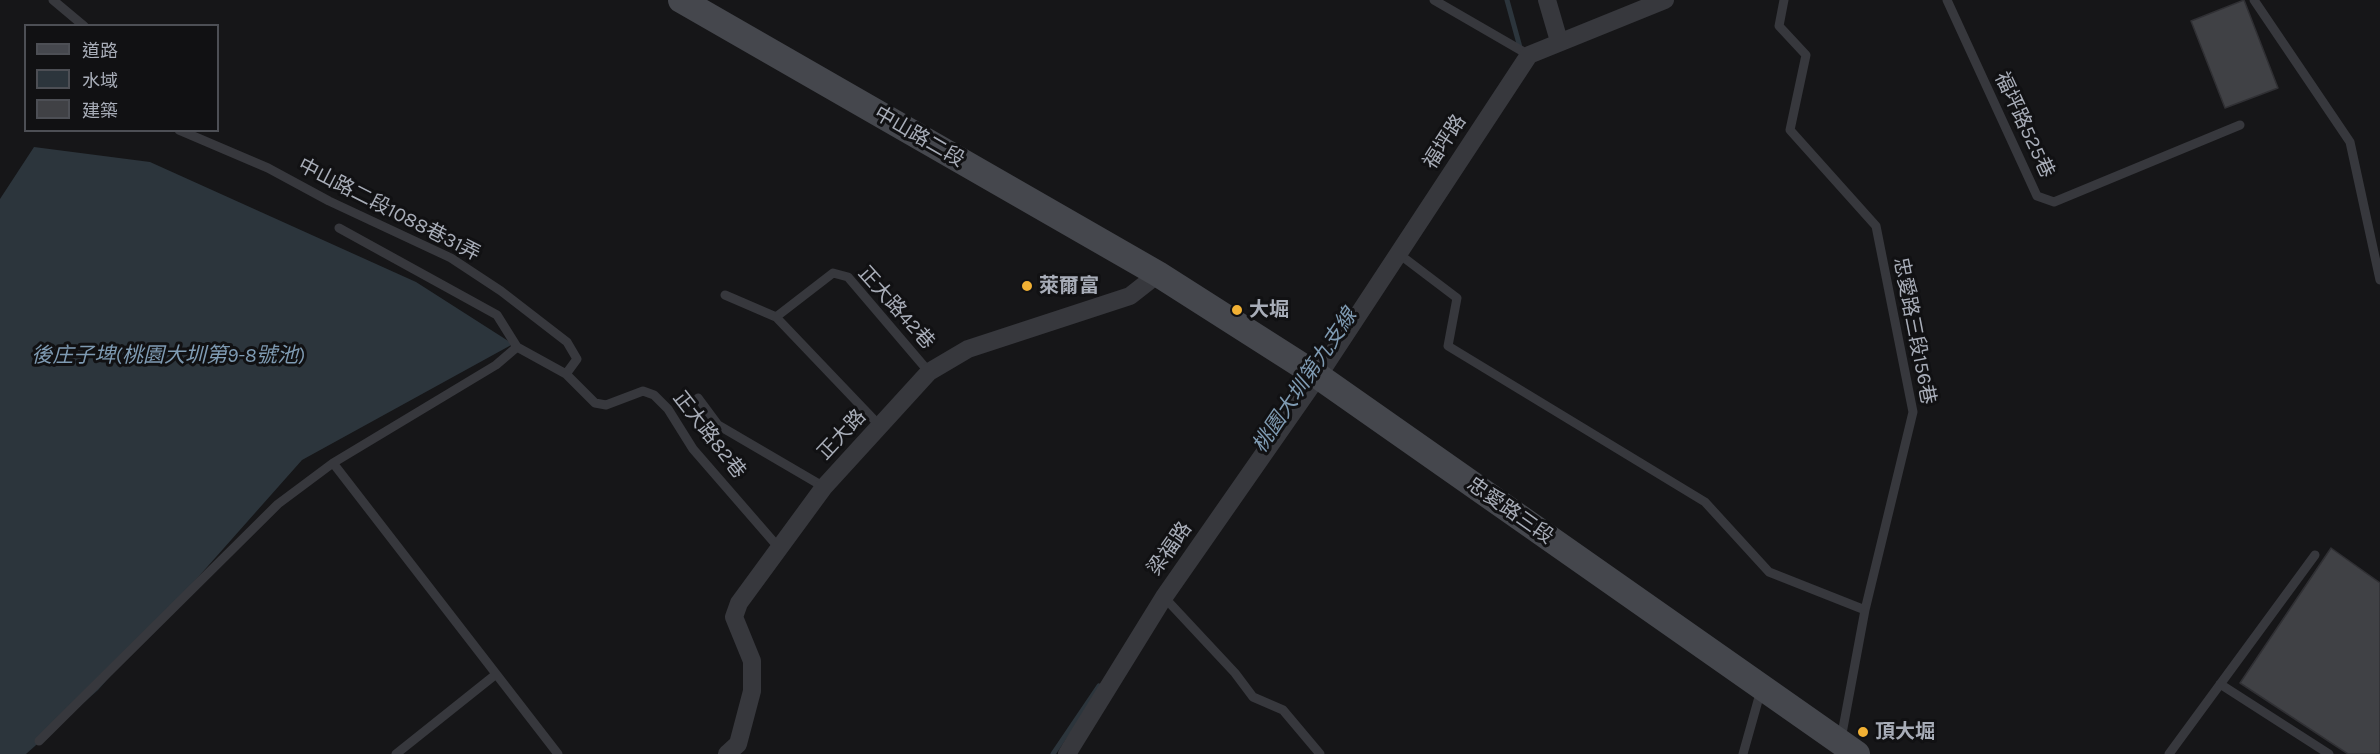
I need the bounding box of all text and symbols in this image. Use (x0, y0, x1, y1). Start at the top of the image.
legend (24, 24, 219, 132)
text: 道路 (82, 40, 118, 62)
street label: 福坪路525巷 (1989, 68, 2059, 182)
text: 水域 (82, 70, 118, 92)
text: 建築 (82, 100, 118, 122)
street label: 中山路二段 (870, 102, 968, 172)
street label: 福坪路 (1419, 110, 1471, 174)
street label: 中山路二段1088巷31弄 (294, 154, 484, 266)
street label: 忠愛路三段156巷 (1888, 255, 1940, 407)
street label: 正大路42巷 (853, 262, 939, 354)
place label: 萊爾富 (1039, 274, 1099, 298)
marker: 萊爾富 (1020, 279, 1034, 293)
place label: 大堀 (1249, 298, 1289, 322)
marker: 大堀 (1230, 303, 1244, 317)
water label: 桃園大圳第九支線 (1248, 304, 1362, 458)
water label: 後庄子埤(桃園大圳第9-8號池) (31, 343, 305, 369)
street label: 正大路82巷 (668, 387, 750, 483)
street label: 正大路 (813, 405, 871, 465)
street label: 忠愛路三段 (1462, 472, 1558, 550)
street label: 梁福路 (1143, 518, 1197, 580)
place label: 頂大堀 (1875, 720, 1935, 744)
marker: 頂大堀 (1856, 725, 1870, 739)

